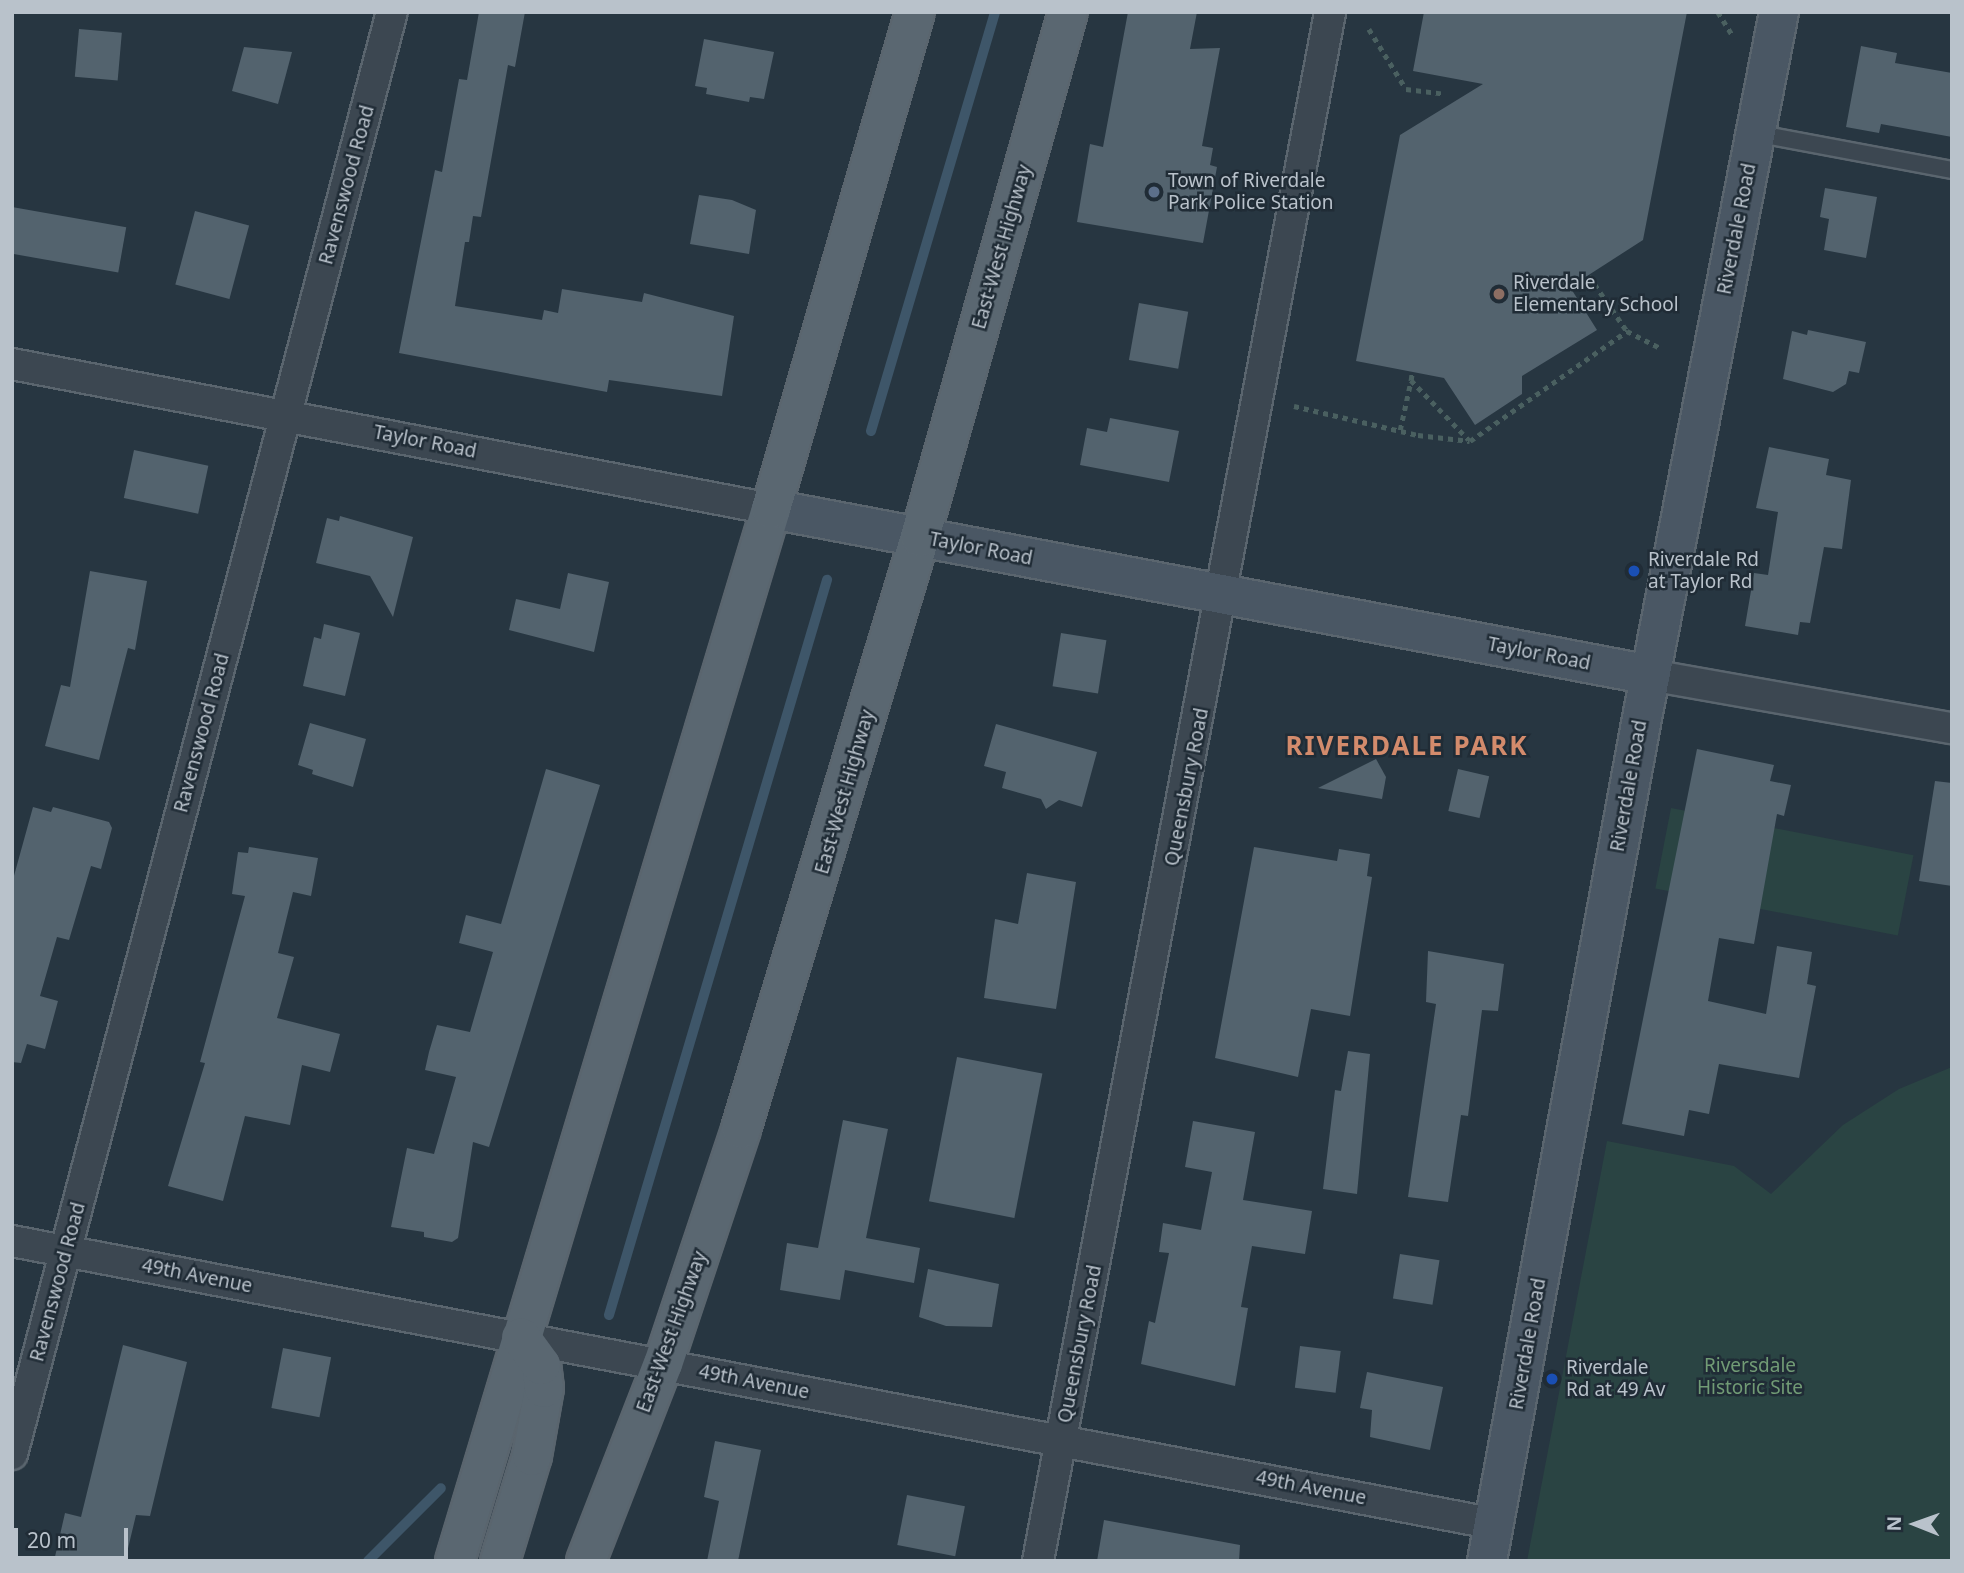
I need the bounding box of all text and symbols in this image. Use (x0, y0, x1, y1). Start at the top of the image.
street label: Ravenswood Road (315, 103, 379, 267)
street label: Riverdale Road (1713, 161, 1761, 297)
street label: East-West Highway (968, 162, 1036, 332)
place label: Town of Riverdale Park Police Station (1168, 170, 1334, 214)
marker: Town of Riverdale Park Police Station (1146, 184, 1162, 200)
place label: Riverdale Elementary School (1513, 272, 1679, 316)
marker: Riverdale Elementary School (1491, 286, 1507, 302)
street label: Taylor Road (372, 421, 478, 463)
street label: Taylor Road (928, 528, 1034, 570)
place label: Riverdale Rd at Taylor Rd (1648, 549, 1759, 593)
marker: Riverdale Rd at Taylor Rd (1626, 563, 1642, 579)
street label: Taylor Road (1486, 633, 1592, 675)
street label: Ravenswood Road (170, 651, 234, 815)
street label: Queensbury Road (1161, 706, 1213, 868)
street label: East-West Highway (811, 707, 879, 877)
street label: Riverdale Road (1606, 718, 1652, 854)
district label: RIVERDALE PARK (1287, 730, 1527, 762)
street label: Ravenswood Road (26, 1200, 90, 1364)
street label: East-West Highway (632, 1248, 712, 1416)
street label: 49th Avenue (140, 1254, 254, 1298)
street label: Queensbury Road (1054, 1263, 1106, 1425)
street label: Riverdale Road (1505, 1276, 1551, 1412)
park label: Riversdale Historic Site (1697, 1355, 1803, 1399)
place label: Riverdale Rd at 49 Av (1566, 1357, 1665, 1401)
street label: 49th Avenue (697, 1360, 811, 1404)
marker: Riverdale Rd at 49 Av (1544, 1371, 1560, 1387)
street label: 49th Avenue (1254, 1466, 1368, 1510)
north arrow (1880, 1489, 1950, 1559)
scale bar (18, 1514, 131, 1558)
text: N (1881, 1516, 1907, 1532)
text: 20 m (27, 1526, 76, 1554)

